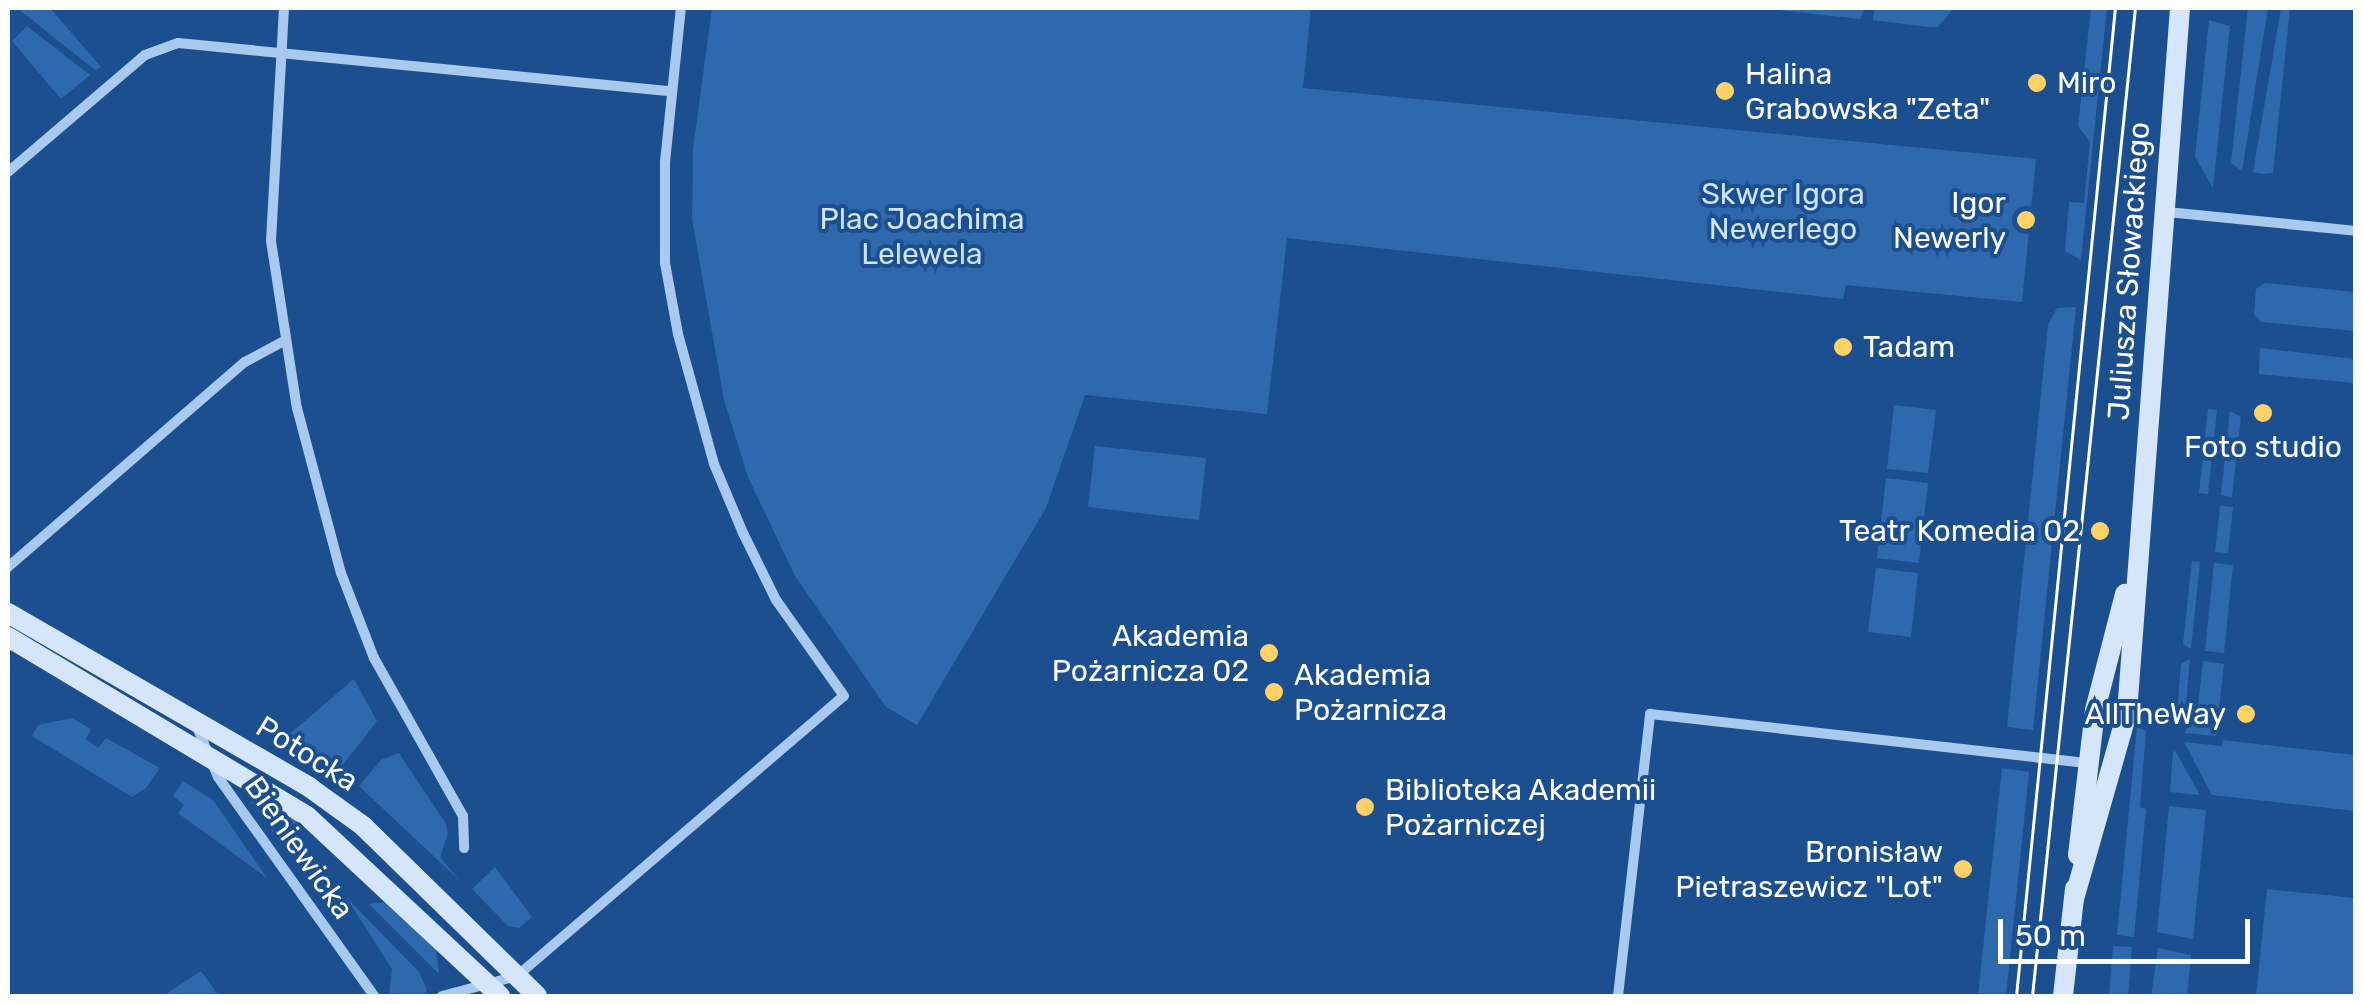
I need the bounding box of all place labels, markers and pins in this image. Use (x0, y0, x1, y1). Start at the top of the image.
place label: Halina Grabowska "Zeta" (1745, 56, 1990, 126)
place label: Miro (2057, 65, 2116, 101)
marker: Miro (2026, 72, 2048, 94)
marker: Halina Grabowska "Zeta" (1714, 80, 1736, 102)
place label: Igor Newerly (1893, 185, 2006, 256)
marker: Igor Newerly (2015, 209, 2037, 231)
place label: Tadam (1863, 329, 1955, 365)
marker: Tadam (1832, 336, 1854, 358)
marker: Foto studio (2252, 402, 2274, 424)
place label: Foto studio (2184, 429, 2342, 465)
place label: Teatr Komedia 02 (1838, 513, 2080, 549)
marker: Teatr Komedia 02 (2089, 520, 2111, 542)
place label: Akademia Pożarnicza 02 (1052, 618, 1249, 688)
marker: Akademia Pożarnicza 02 (1258, 642, 1280, 664)
place label: Akademia Pożarnicza (1294, 657, 1447, 728)
marker: Akademia Pożarnicza (1263, 681, 1285, 703)
place label: AllTheWay (2084, 696, 2226, 732)
marker: AllTheWay (2235, 703, 2257, 725)
place label: Biblioteka Akademii Pożarniczej (1385, 772, 1657, 842)
marker: Biblioteka Akademii Pożarniczej (1354, 796, 1376, 818)
place label: Bronisław Pietraszewicz "Lot" (1675, 834, 1943, 904)
marker: Bronisław Pietraszewicz "Lot" (1952, 858, 1974, 880)

